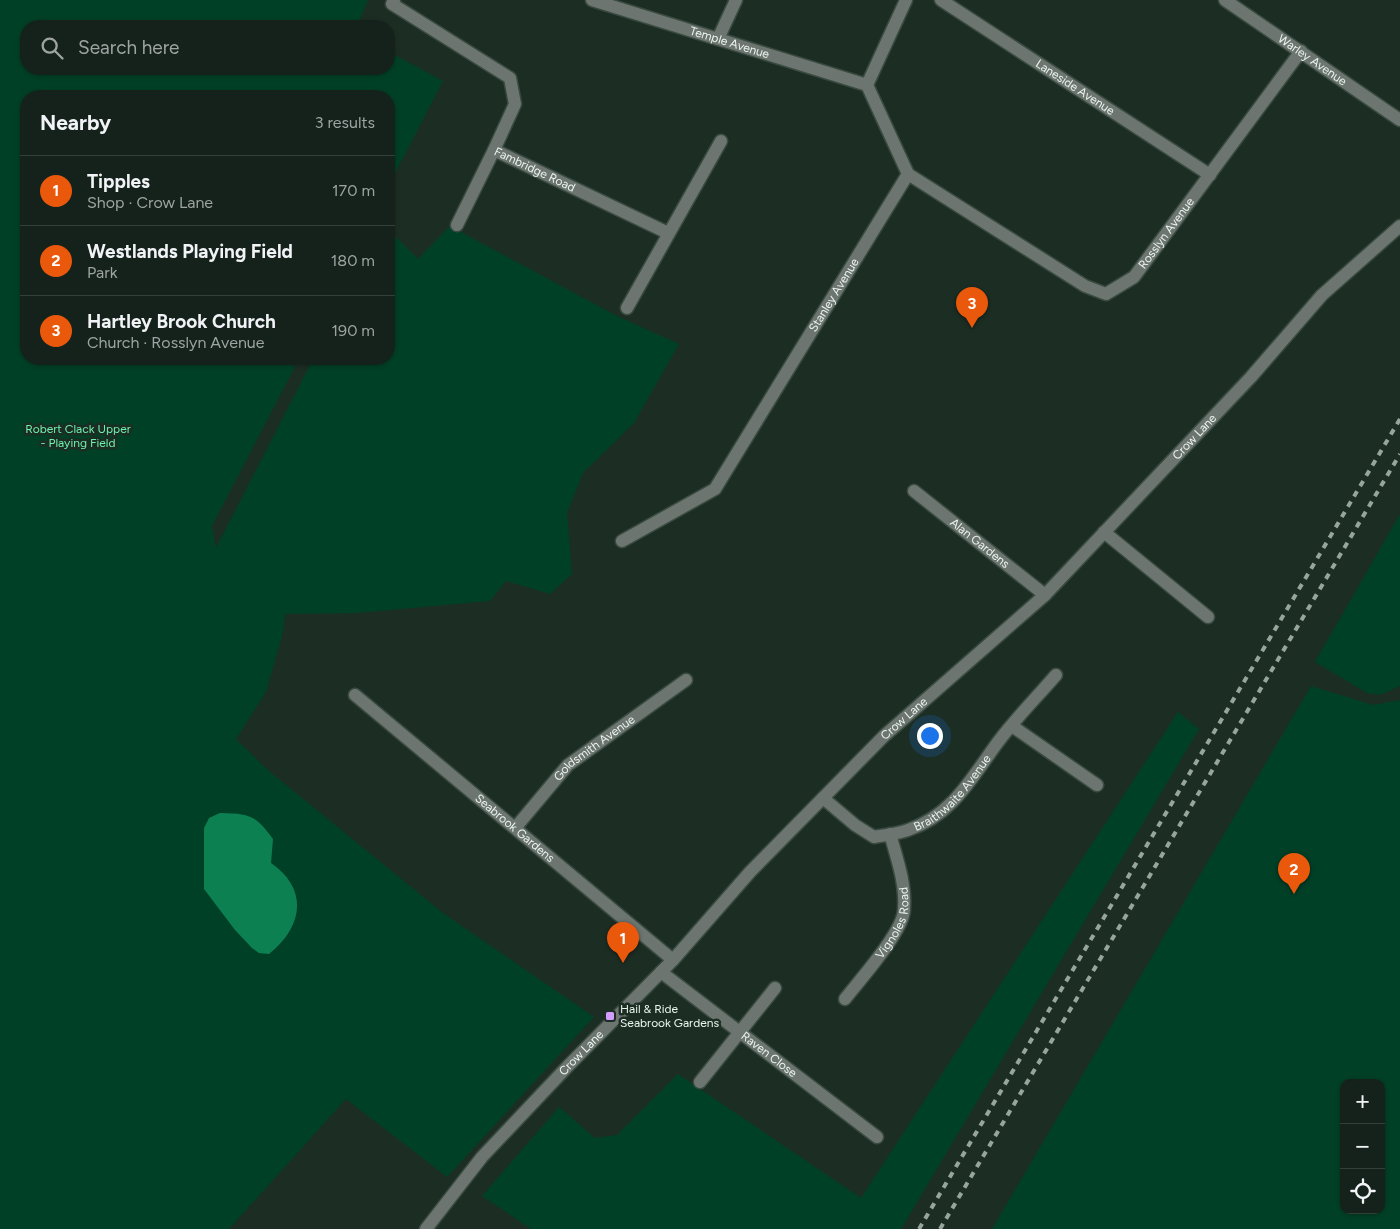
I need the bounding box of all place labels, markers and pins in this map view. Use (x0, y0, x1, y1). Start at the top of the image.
pin: 3 (956, 287, 988, 328)
pin: 2 (1278, 853, 1310, 894)
pin: 1 (607, 922, 639, 963)
place label: Hail & Ride Seabrook Gardens (620, 1002, 719, 1030)
marker: Hail & Ride Seabrook Gardens (604, 1010, 616, 1022)

